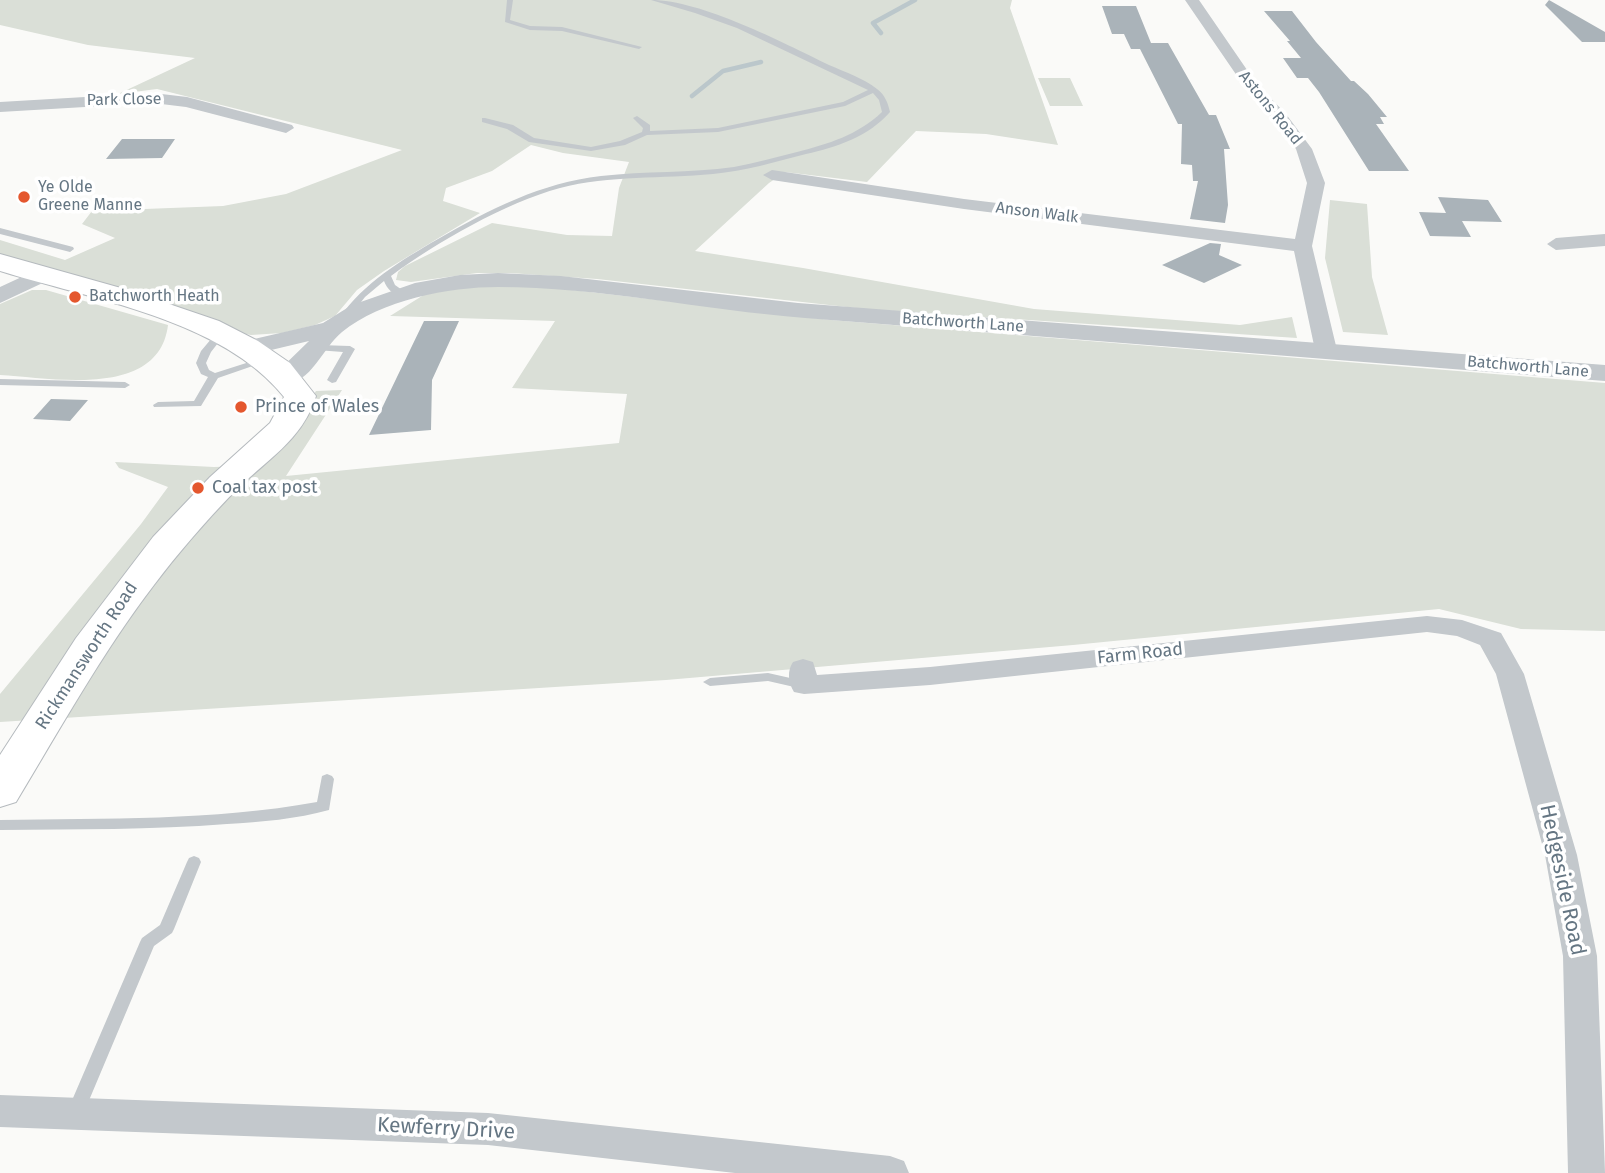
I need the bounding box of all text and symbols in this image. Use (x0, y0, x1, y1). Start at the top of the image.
street label: Astons Road (1234, 67, 1306, 149)
street label: Park Close (87, 90, 161, 110)
place label: Ye Olde Greene Manne (38, 178, 142, 216)
marker: Ye Olde Greene Manne (16, 189, 32, 205)
street label: Anson Walk (995, 198, 1079, 228)
place label: Batchworth Heath (89, 287, 220, 307)
marker: Batchworth Heath (67, 289, 83, 305)
street label: Batchworth Lane (901, 309, 1025, 337)
street label: Batchworth Lane (1466, 352, 1590, 382)
place label: Prince of Wales (255, 396, 379, 418)
marker: Prince of Wales (233, 399, 249, 415)
place label: Coal tax post (212, 477, 317, 499)
marker: Coal tax post (190, 480, 206, 496)
street label: Rickmansworth Road (31, 578, 143, 734)
street label: Farm Road (1096, 639, 1184, 669)
street label: Hedgeside Road (1534, 802, 1590, 958)
street label: Kewferry Drive (376, 1113, 516, 1145)

